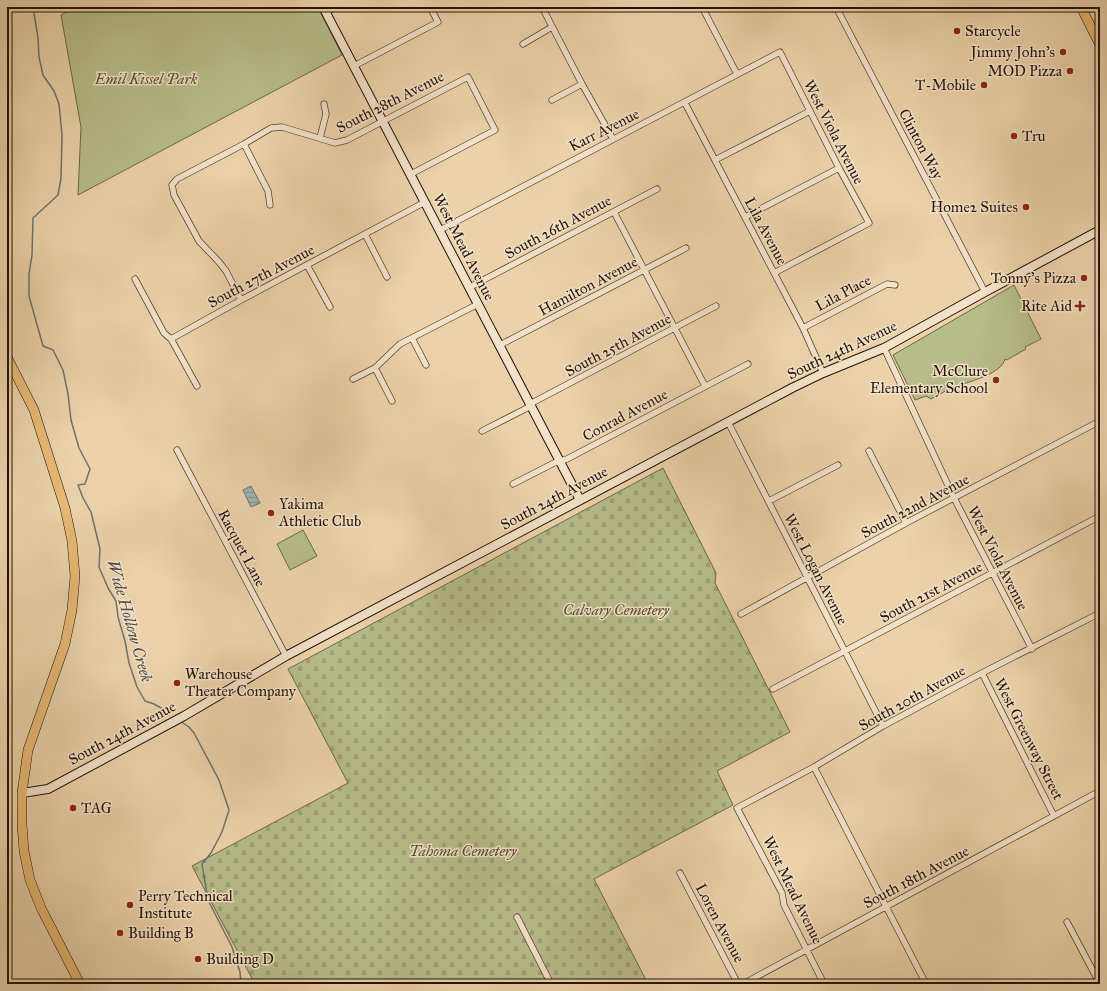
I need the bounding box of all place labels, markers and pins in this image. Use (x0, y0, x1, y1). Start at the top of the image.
place label: Starcycle (965, 22, 1021, 40)
marker: Starcycle (952, 26, 962, 36)
place label: Jimmy John's (969, 43, 1055, 62)
marker: Jimmy John's (1058, 47, 1068, 57)
place label: MOD Pizza (987, 62, 1063, 80)
marker: MOD Pizza (1065, 66, 1075, 76)
place label: T-Mobile (915, 76, 976, 94)
marker: T-Mobile (979, 80, 989, 90)
place label: Tru (1022, 127, 1046, 145)
marker: Tru (1009, 131, 1019, 141)
place label: Home2 Suites (930, 198, 1018, 216)
marker: Home2 Suites (1021, 202, 1031, 212)
place label: Tonny's Pizza (991, 269, 1077, 287)
marker: Tonny's Pizza (1079, 273, 1089, 283)
place label: Rite Aid (1021, 297, 1072, 315)
marker: Rite Aid (1075, 301, 1085, 311)
place label: McClure Elementary School (870, 362, 989, 397)
marker: McClure Elementary School (991, 375, 1001, 385)
place label: Yakima Athletic Club (278, 495, 361, 530)
marker: Yakima Athletic Club (266, 508, 276, 518)
place label: Warehouse Theater Company (185, 665, 297, 700)
marker: Warehouse Theater Company (172, 678, 182, 688)
place label: TAG (81, 799, 112, 817)
marker: TAG (68, 803, 78, 813)
place label: Perry Technical Institute (138, 887, 234, 922)
marker: Perry Technical Institute (125, 900, 135, 910)
place label: Building B (128, 924, 194, 942)
marker: Building B (115, 928, 125, 938)
place label: Building D (206, 950, 274, 968)
marker: Building D (193, 954, 203, 964)

